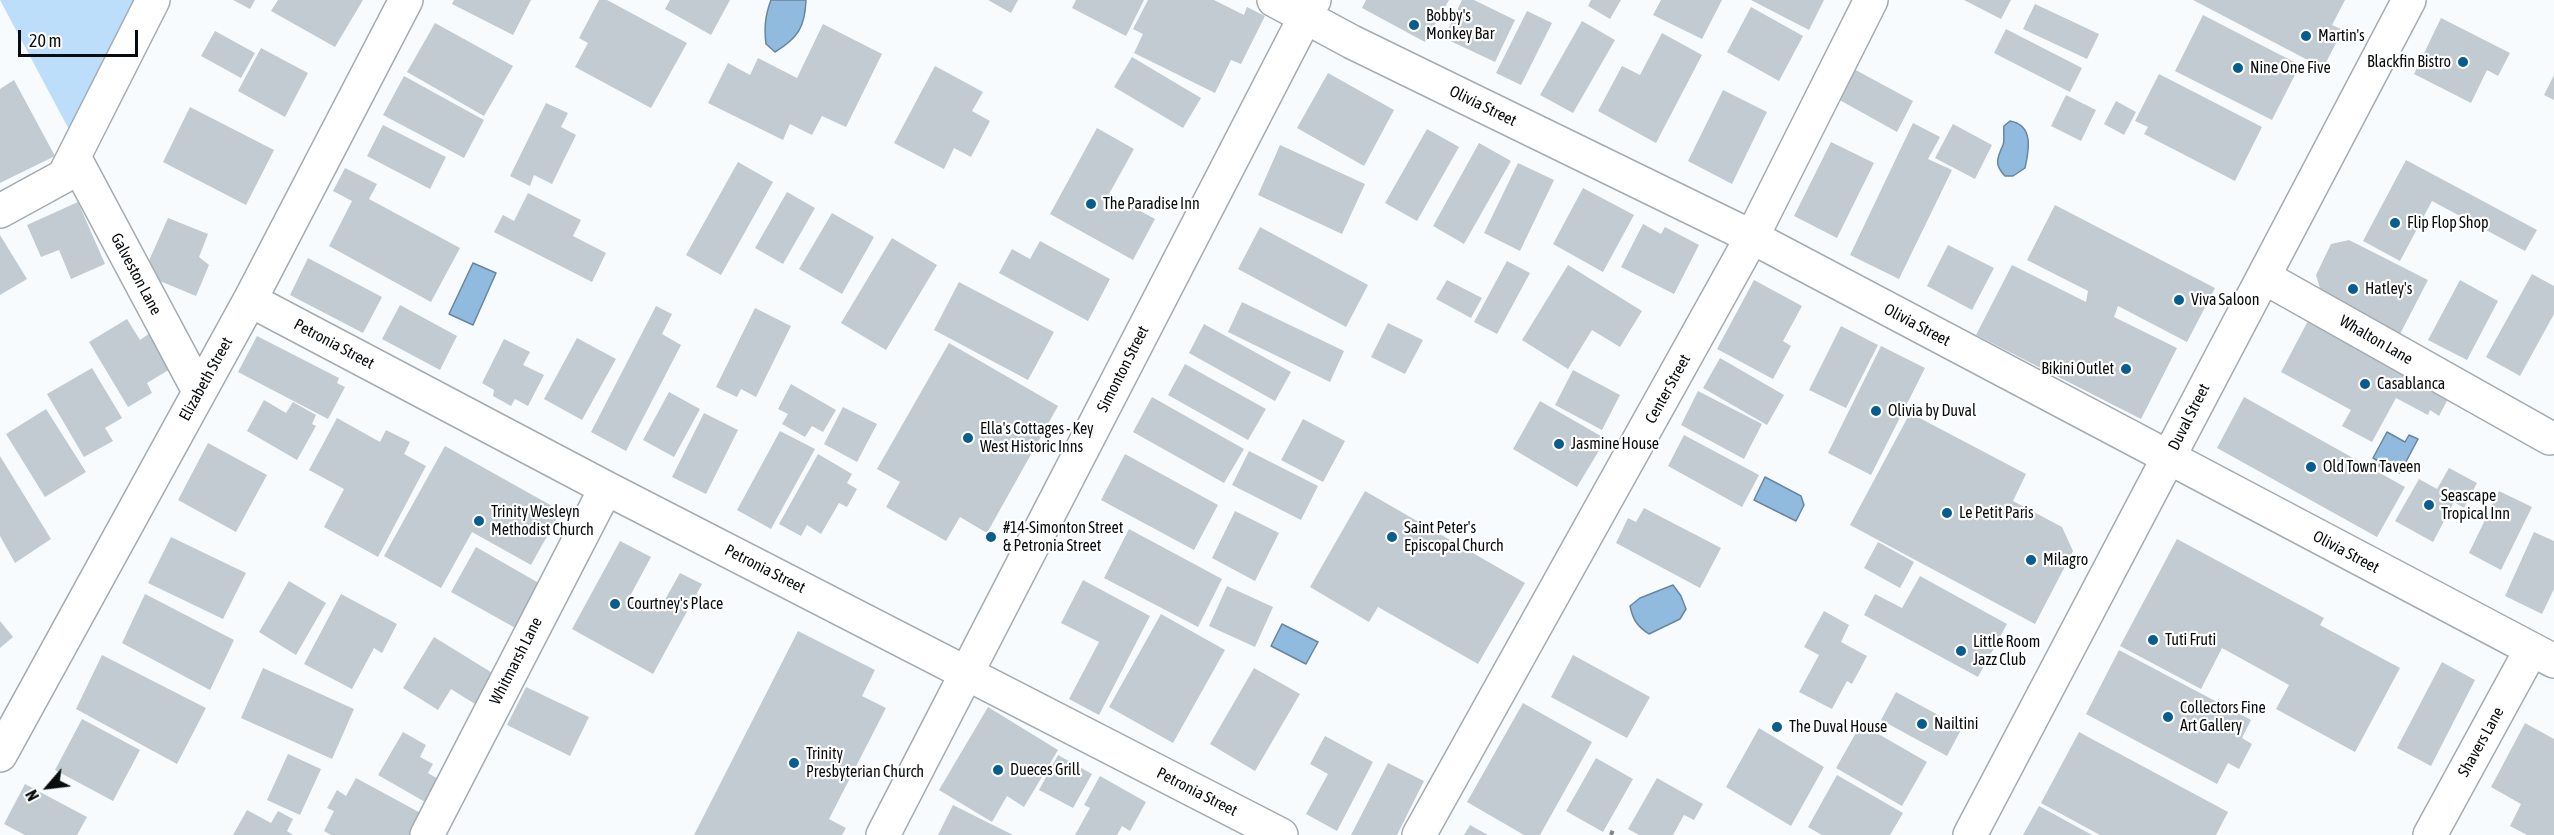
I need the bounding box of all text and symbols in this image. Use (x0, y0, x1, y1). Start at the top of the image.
place label: Bobby's Monkey Bar (1426, 6, 1494, 44)
scale bar (21, 18, 141, 56)
marker: Bobby's Monkey Bar (1407, 18, 1421, 32)
place label: Martin's (2318, 26, 2365, 46)
marker: Martin's (2299, 29, 2313, 43)
text: 20 m (29, 30, 61, 51)
place label: Blackfin Bistro (2367, 52, 2451, 72)
marker: Blackfin Bistro (2456, 55, 2470, 69)
place label: Nine One Five (2250, 58, 2331, 78)
marker: Nine One Five (2231, 61, 2245, 75)
street label: Olivia Street (1446, 82, 1520, 130)
place label: The Paradise Inn (1103, 194, 1200, 214)
marker: The Paradise Inn (1084, 197, 1098, 211)
place label: Flip Flop Shop (2407, 213, 2489, 233)
marker: Flip Flop Shop (2388, 216, 2402, 230)
street label: Galveston Lane (106, 230, 166, 318)
place label: Hatley's (2365, 279, 2412, 299)
marker: Hatley's (2346, 282, 2360, 296)
place label: Viva Saloon (2191, 290, 2260, 310)
marker: Viva Saloon (2172, 293, 2186, 307)
street label: Olivia Street (1881, 300, 1953, 350)
street label: Whalton Lane (2336, 311, 2416, 369)
street label: Petronia Street (291, 315, 377, 373)
street label: Simonton Street (1093, 323, 1153, 415)
street label: Elizabeth Street (175, 334, 237, 424)
street label: Center Street (1641, 351, 1695, 427)
place label: Bikini Outlet (2041, 359, 2114, 379)
marker: Bikini Outlet (2119, 362, 2133, 376)
place label: Casablanca (2377, 374, 2445, 394)
marker: Casablanca (2358, 377, 2372, 391)
street label: Duval Street (2164, 381, 2214, 453)
place label: Olivia by Duval (1888, 401, 1976, 421)
marker: Olivia by Duval (1869, 404, 1883, 418)
place label: Ella's Cottages - Key West Historic Inns (980, 419, 1094, 457)
marker: Ella's Cottages - Key West Historic Inns (961, 431, 975, 445)
place label: Jasmine House (1571, 434, 1659, 454)
marker: Jasmine House (1552, 437, 1566, 451)
place label: Old Town Taveen (2323, 457, 2421, 477)
marker: Old Town Taveen (2304, 460, 2318, 474)
place label: Seascape Tropical Inn (2441, 486, 2510, 524)
marker: Seascape Tropical Inn (2422, 498, 2436, 512)
place label: Trinity Wesleyn Methodist Church (491, 502, 594, 540)
place label: Le Petit Paris (1959, 503, 2034, 523)
marker: Le Petit Paris (1940, 506, 1954, 520)
marker: Trinity Wesleyn Methodist Church (472, 514, 486, 528)
place label: #14-Simonton Street & Petronia Street (1003, 518, 1123, 556)
place label: Saint Peter's Episcopal Church (1404, 518, 1504, 556)
street label: Olivia Street (2310, 527, 2382, 577)
marker: #14-Simonton Street & Petronia Street (984, 530, 998, 544)
marker: Saint Peter's Episcopal Church (1385, 530, 1399, 544)
street label: Petronia Street (721, 540, 809, 598)
place label: Milagro (2043, 550, 2088, 570)
marker: Milagro (2024, 553, 2038, 567)
place label: Courtney's Place (627, 594, 723, 614)
marker: Courtney's Place (608, 597, 622, 611)
street label: Whitmarsh Lane (486, 614, 546, 708)
place label: Tuti Fruti (2165, 630, 2216, 650)
place label: Little Room Jazz Club (1973, 632, 2040, 670)
marker: Tuti Fruti (2146, 633, 2160, 647)
marker: Little Room Jazz Club (1954, 644, 1968, 658)
place label: Collectors Fine Art Gallery (2180, 698, 2266, 736)
street label: Shavers Lane (2454, 704, 2508, 780)
marker: Collectors Fine Art Gallery (2161, 710, 2175, 724)
place label: Nailtini (1934, 714, 1979, 734)
place label: The Duval House (1789, 717, 1887, 737)
marker: Nailtini (1915, 717, 1929, 731)
marker: The Duval House (1770, 720, 1784, 734)
place label: Trinity Presbyterian Church (806, 744, 924, 782)
marker: Trinity Presbyterian Church (787, 756, 801, 770)
north arrow (18, 757, 78, 817)
place label: Dueces Grill (1010, 760, 1080, 780)
marker: Dueces Grill (991, 763, 1005, 777)
street label: Petronia Street (1153, 763, 1241, 821)
text: N (22, 787, 42, 804)

